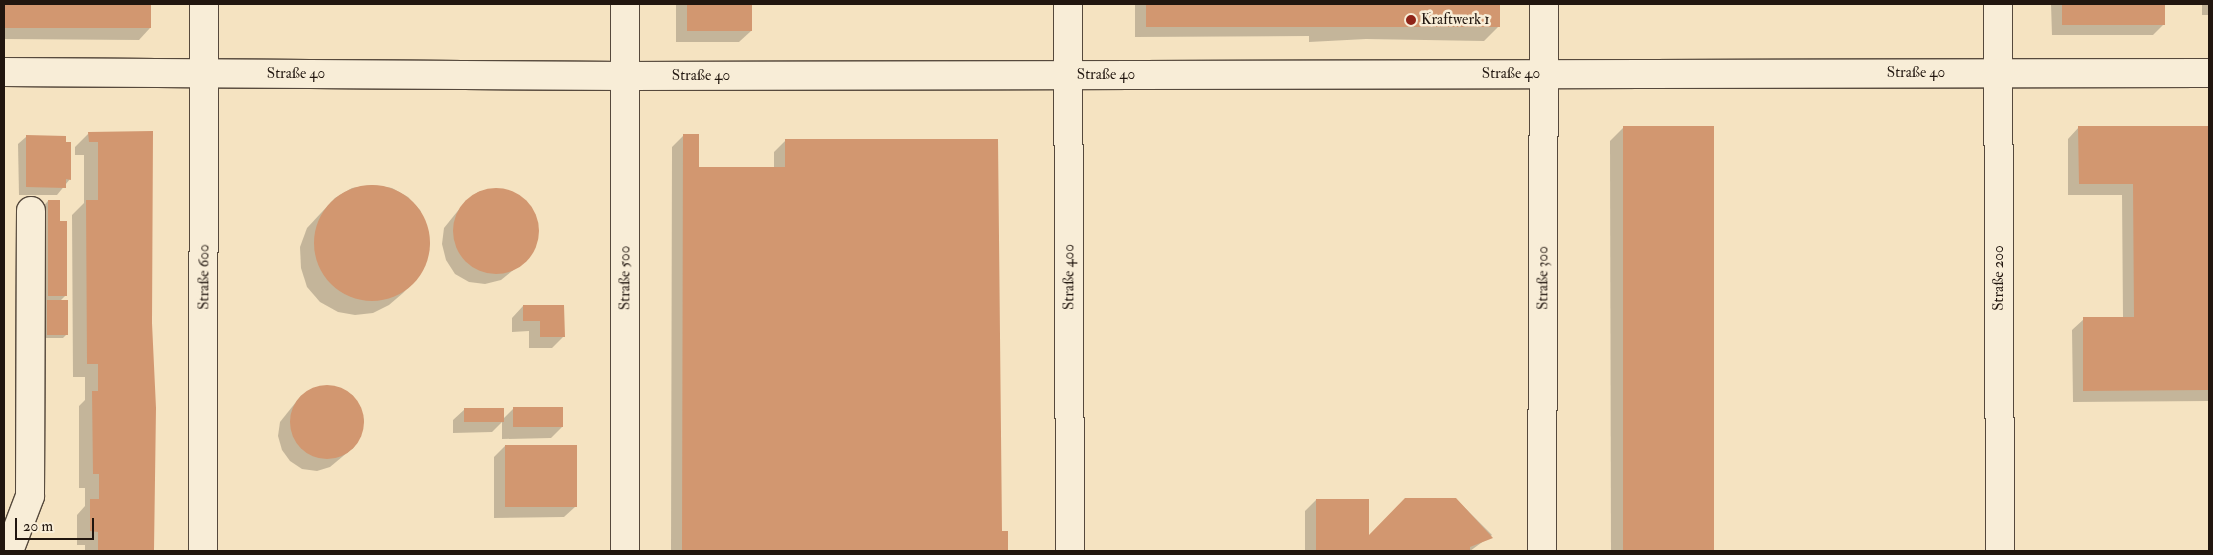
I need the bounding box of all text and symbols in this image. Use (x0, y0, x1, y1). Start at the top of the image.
place label: Kraftwerk 1 (1421, 11, 1490, 29)
marker: Kraftwerk 1 (1405, 14, 1417, 26)
street label: Straße 40 (1887, 64, 1945, 82)
street label: Straße 40 (267, 65, 325, 83)
street label: Straße 40 (1482, 65, 1540, 83)
street label: Straße 40 (1077, 66, 1135, 84)
street label: Straße 40 (672, 67, 730, 85)
street label: Straße 600 (195, 244, 213, 310)
street label: Straße 400 (1060, 244, 1078, 310)
street label: Straße 200 (1990, 245, 2008, 311)
street label: Straße 500 (616, 246, 634, 310)
street label: Straße 300 (1534, 246, 1552, 310)
scale bar (18, 508, 96, 540)
text: 20 m (23, 517, 53, 536)

